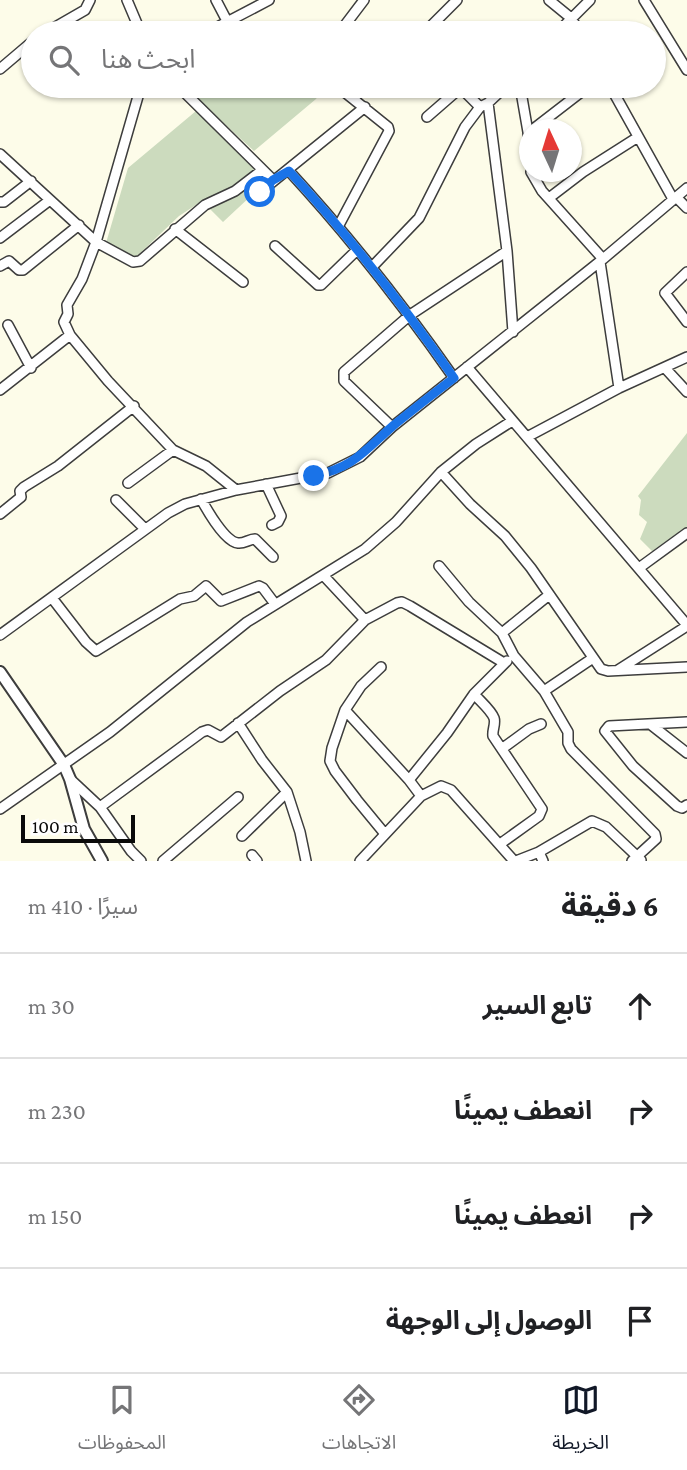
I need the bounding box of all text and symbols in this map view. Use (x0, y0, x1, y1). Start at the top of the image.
search box (21, 21, 666, 98)
icon: search (45, 41, 83, 79)
text: ابحث هنا (101, 45, 195, 74)
north arrow (519, 119, 582, 182)
route start (244, 176, 275, 207)
route end (298, 460, 329, 491)
scale bar (21, 812, 135, 844)
text: 100 m (32, 816, 79, 837)
text: 6 دقيقة (561, 889, 659, 922)
text: سيرًا · 410 m (28, 893, 138, 919)
icon: ahead (621, 987, 659, 1025)
text: تابع السير (483, 991, 592, 1020)
text: 30 m (28, 993, 75, 1019)
icon: right (621, 1092, 659, 1130)
text: انعطف يمينًا (454, 1096, 592, 1125)
text: 230 m (28, 1098, 86, 1124)
icon: right (621, 1197, 659, 1235)
text: انعطف يمينًا (454, 1201, 592, 1230)
text: 150 m (28, 1203, 82, 1229)
icon: arrive (621, 1302, 659, 1340)
text: الوصول إلى الوجهة (386, 1306, 592, 1335)
tab: المحفوظات (78, 1381, 166, 1463)
tab: الاتجاهات (322, 1381, 396, 1463)
tab: الخريطة (552, 1381, 609, 1463)

